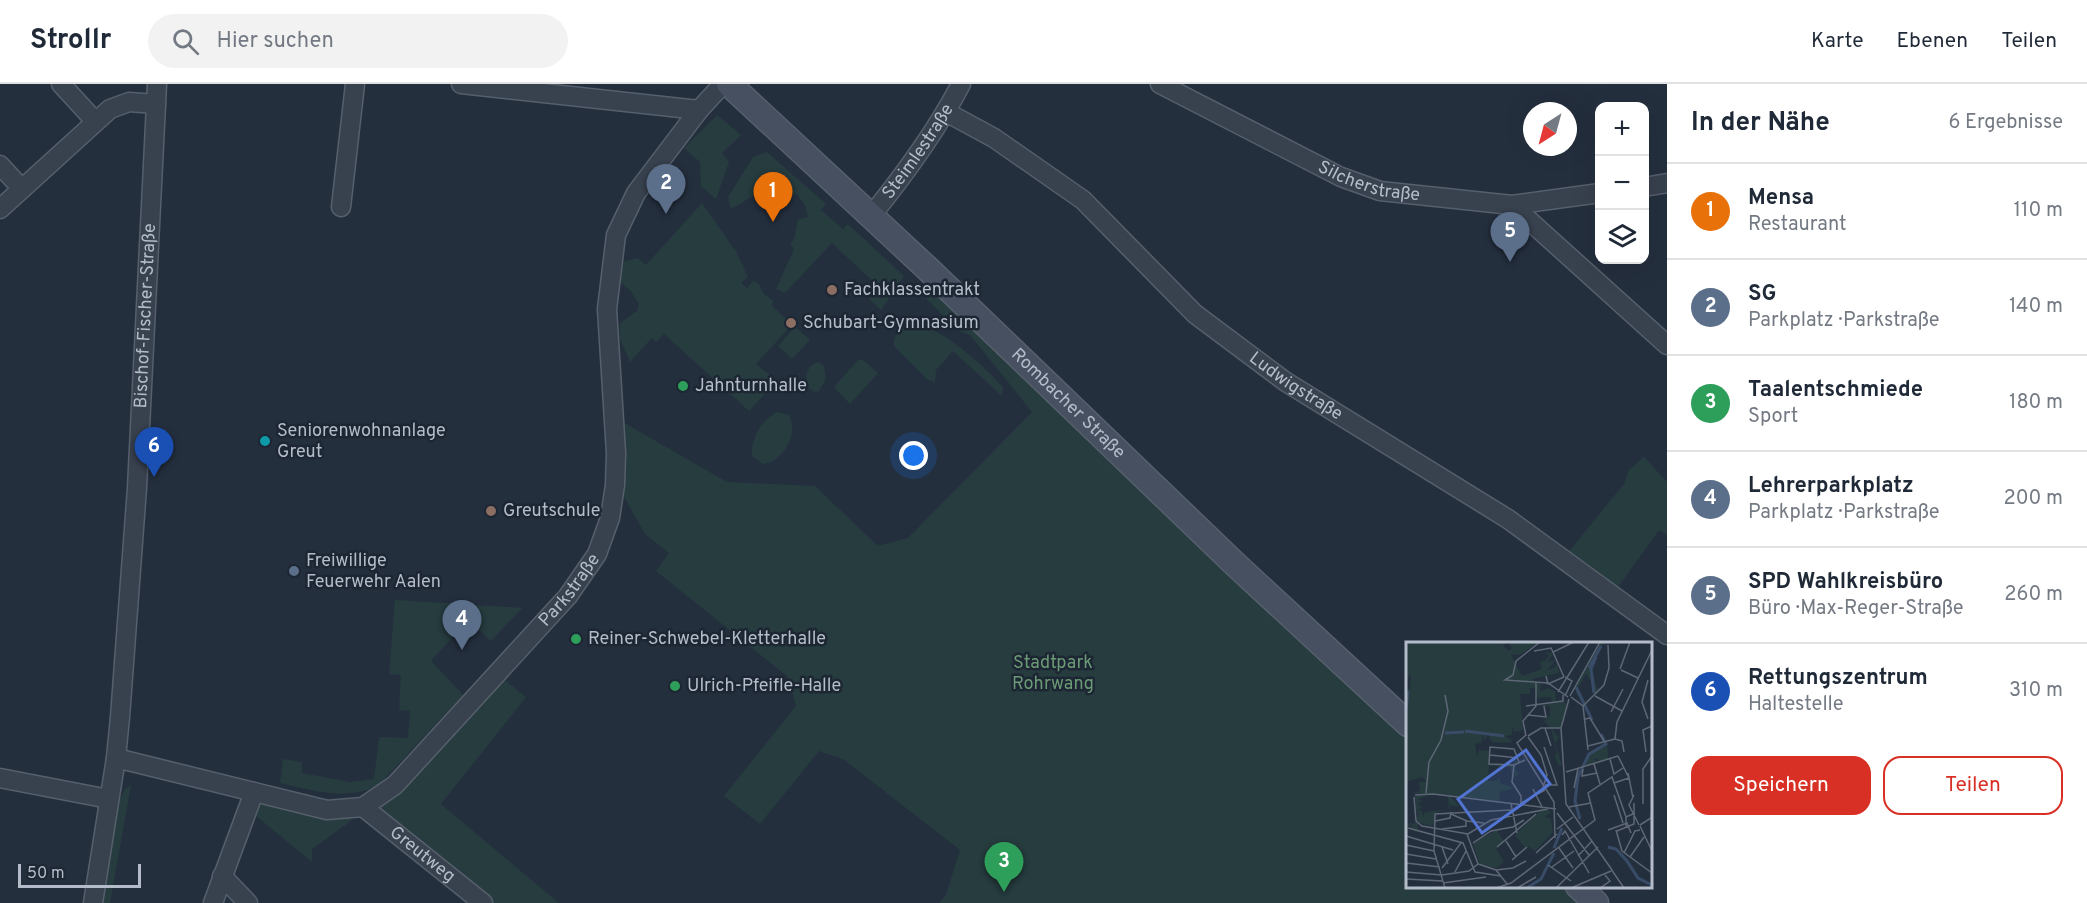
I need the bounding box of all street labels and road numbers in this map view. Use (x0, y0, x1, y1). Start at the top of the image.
street label: Steimlestraße (877, 100, 959, 204)
street label: Silcherstraße (1314, 156, 1421, 207)
street label: Bischof-Fischer-Straße (129, 223, 162, 409)
street label: Rombacher Straße (1006, 343, 1130, 464)
street label: Ludwigstraße (1244, 347, 1347, 426)
street label: Parkstraße (534, 549, 605, 632)
street label: Greutweg (385, 821, 460, 888)

